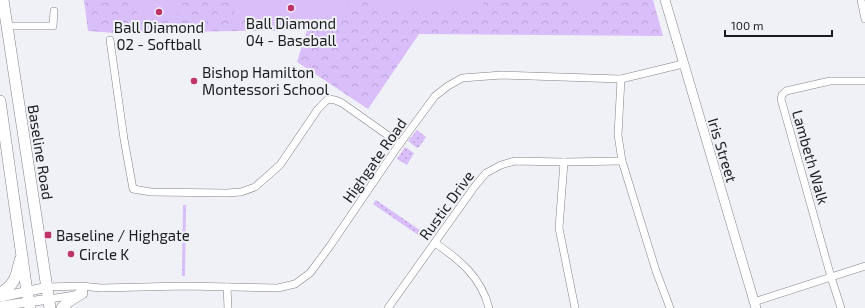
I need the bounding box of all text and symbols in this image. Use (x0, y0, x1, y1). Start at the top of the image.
marker: Ball Diamond 04 - Baseball (286, 3, 296, 13)
marker: Ball Diamond 02 - Softball (154, 7, 164, 17)
scale bar (725, 12, 832, 38)
place label: Ball Diamond 04 - Baseball (246, 14, 337, 49)
place label: Ball Diamond 02 - Softball (114, 18, 204, 53)
text: 100 m (731, 18, 763, 32)
place label: Bishop Hamilton Montessori School (202, 63, 330, 98)
marker: Bishop Hamilton Montessori School (189, 76, 199, 86)
street label: Baseline Road (25, 103, 57, 201)
street label: Lambeth Walk (789, 108, 833, 207)
street label: Highgate Road (338, 114, 410, 206)
street label: Iris Street (705, 116, 741, 185)
street label: Rustic Drive (415, 167, 477, 243)
place label: Baseline / Highgate (56, 226, 190, 244)
marker: Baseline / Highgate (43, 230, 53, 240)
place label: Circle K (79, 245, 129, 263)
marker: Circle K (66, 249, 76, 259)

